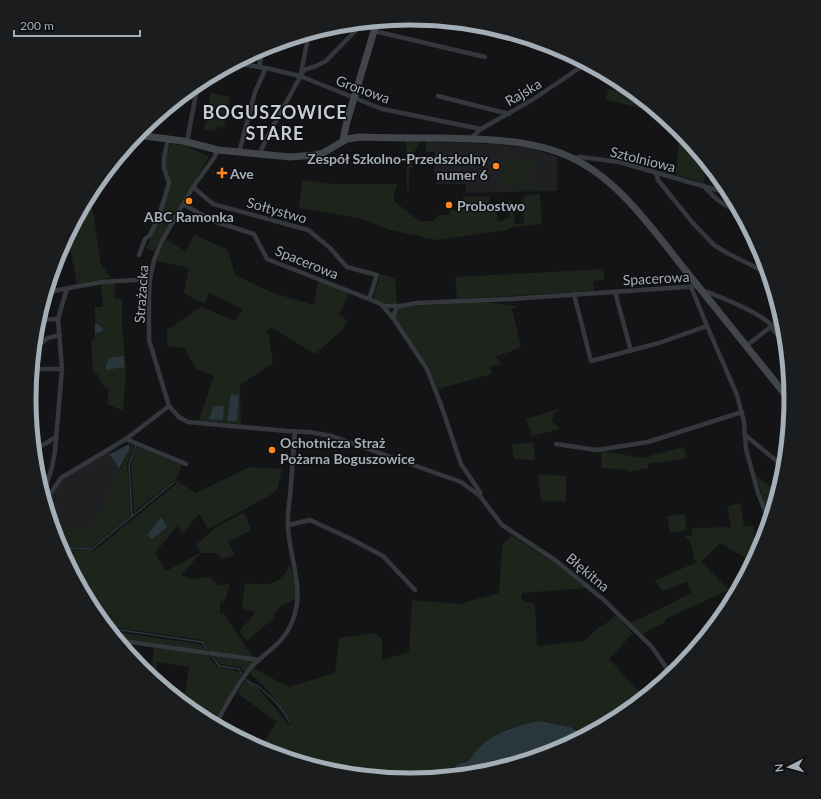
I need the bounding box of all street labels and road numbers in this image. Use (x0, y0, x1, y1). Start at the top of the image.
street label: Gronowa (334, 71, 392, 107)
street label: Rajska (502, 75, 544, 109)
street label: Sztolniowa (609, 143, 677, 175)
street label: Sołtystwo (245, 193, 309, 227)
street label: Spacerowa (273, 242, 341, 282)
street label: Strażacka (130, 264, 152, 324)
street label: Spacerowa (622, 268, 690, 288)
street label: Błękitna (563, 549, 613, 595)

